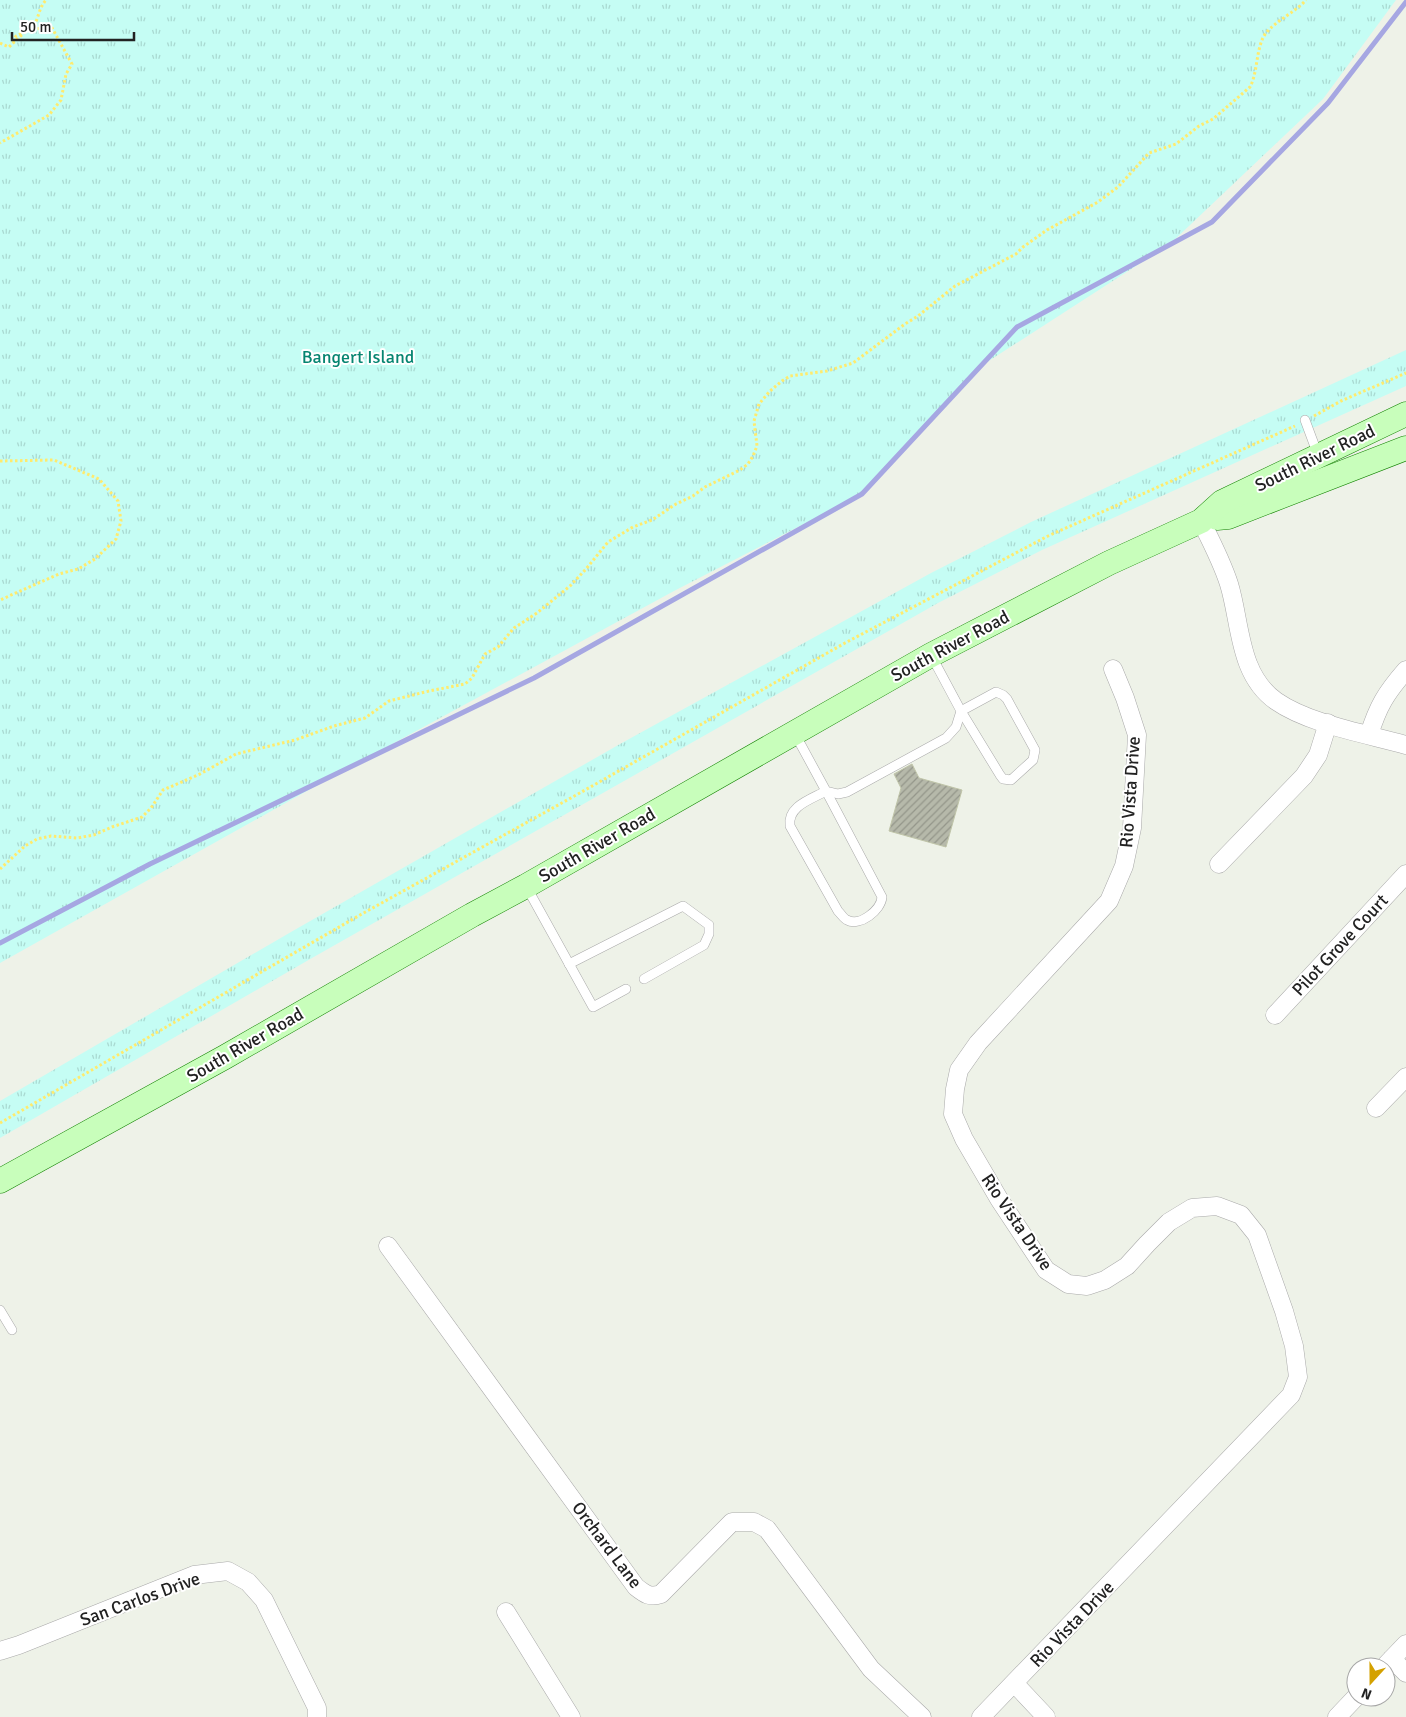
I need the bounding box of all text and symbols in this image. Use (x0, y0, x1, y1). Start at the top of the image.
scale bar (12, 10, 135, 42)
text: 50 m (20, 18, 51, 36)
park label: Bangert Island (302, 346, 414, 368)
street label: South River Road (1251, 419, 1379, 497)
street label: South River Road (887, 606, 1013, 686)
street label: Rio Vista Drive (1115, 735, 1145, 849)
street label: South River Road (535, 803, 659, 887)
street label: Pilot Grove Court (1287, 890, 1393, 1000)
street label: South River Road (183, 1003, 307, 1087)
street label: Rio Vista Drive (977, 1170, 1057, 1274)
street label: Orchard Lane (567, 1497, 647, 1593)
street label: San Carlos Drive (77, 1567, 203, 1631)
street label: Rio Vista Drive (1025, 1576, 1119, 1672)
north arrow (1346, 1657, 1396, 1707)
text: N (1359, 1684, 1374, 1703)

